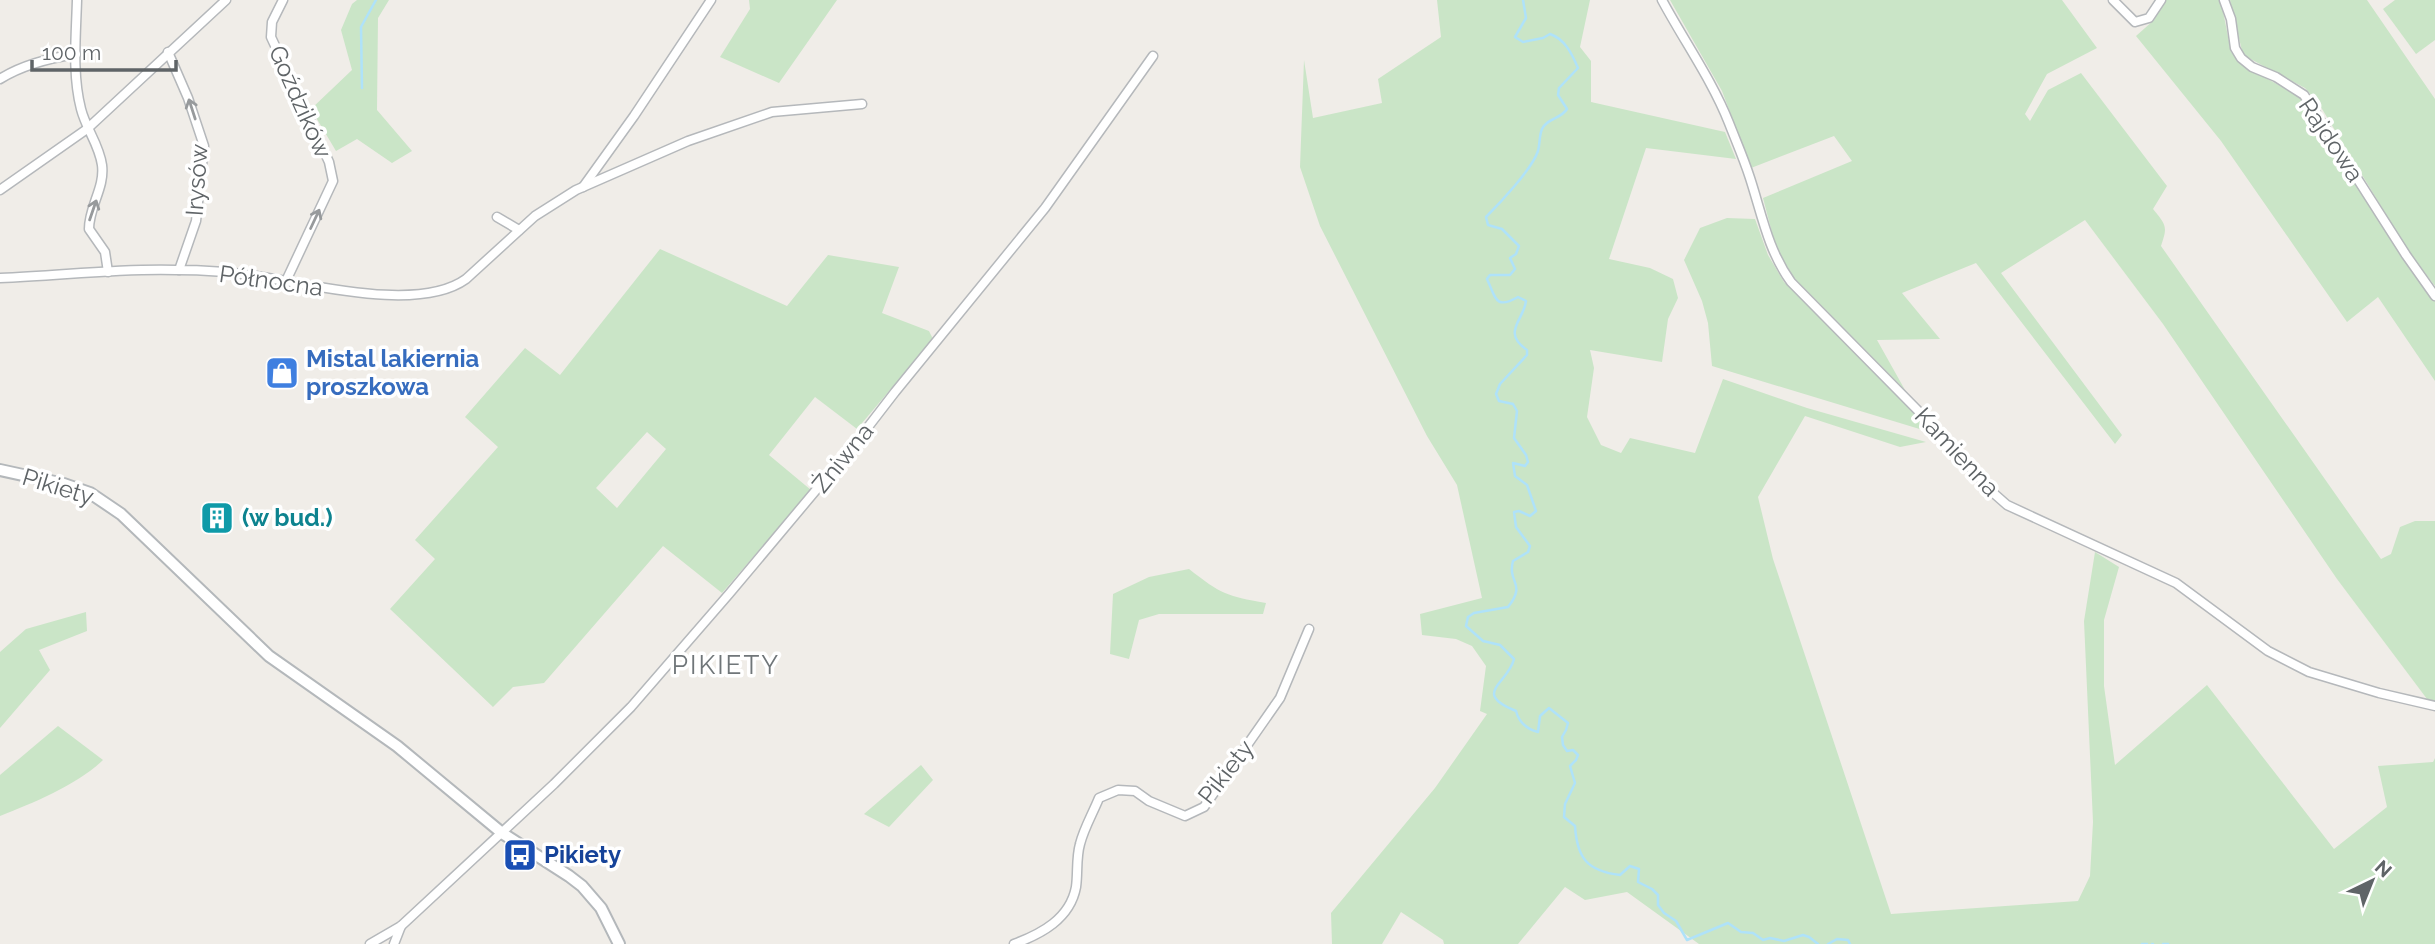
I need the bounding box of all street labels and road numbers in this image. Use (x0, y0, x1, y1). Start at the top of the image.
street label: Goździków (263, 41, 338, 163)
street label: Rajdowa (2293, 92, 2370, 187)
street label: Irysów (180, 143, 214, 217)
street label: Północna (217, 259, 325, 302)
street label: Kamienna (1909, 401, 2006, 502)
street label: Żniwna (806, 417, 879, 498)
street label: Pikiety (19, 462, 97, 511)
street label: Pikiety (1192, 734, 1260, 809)

